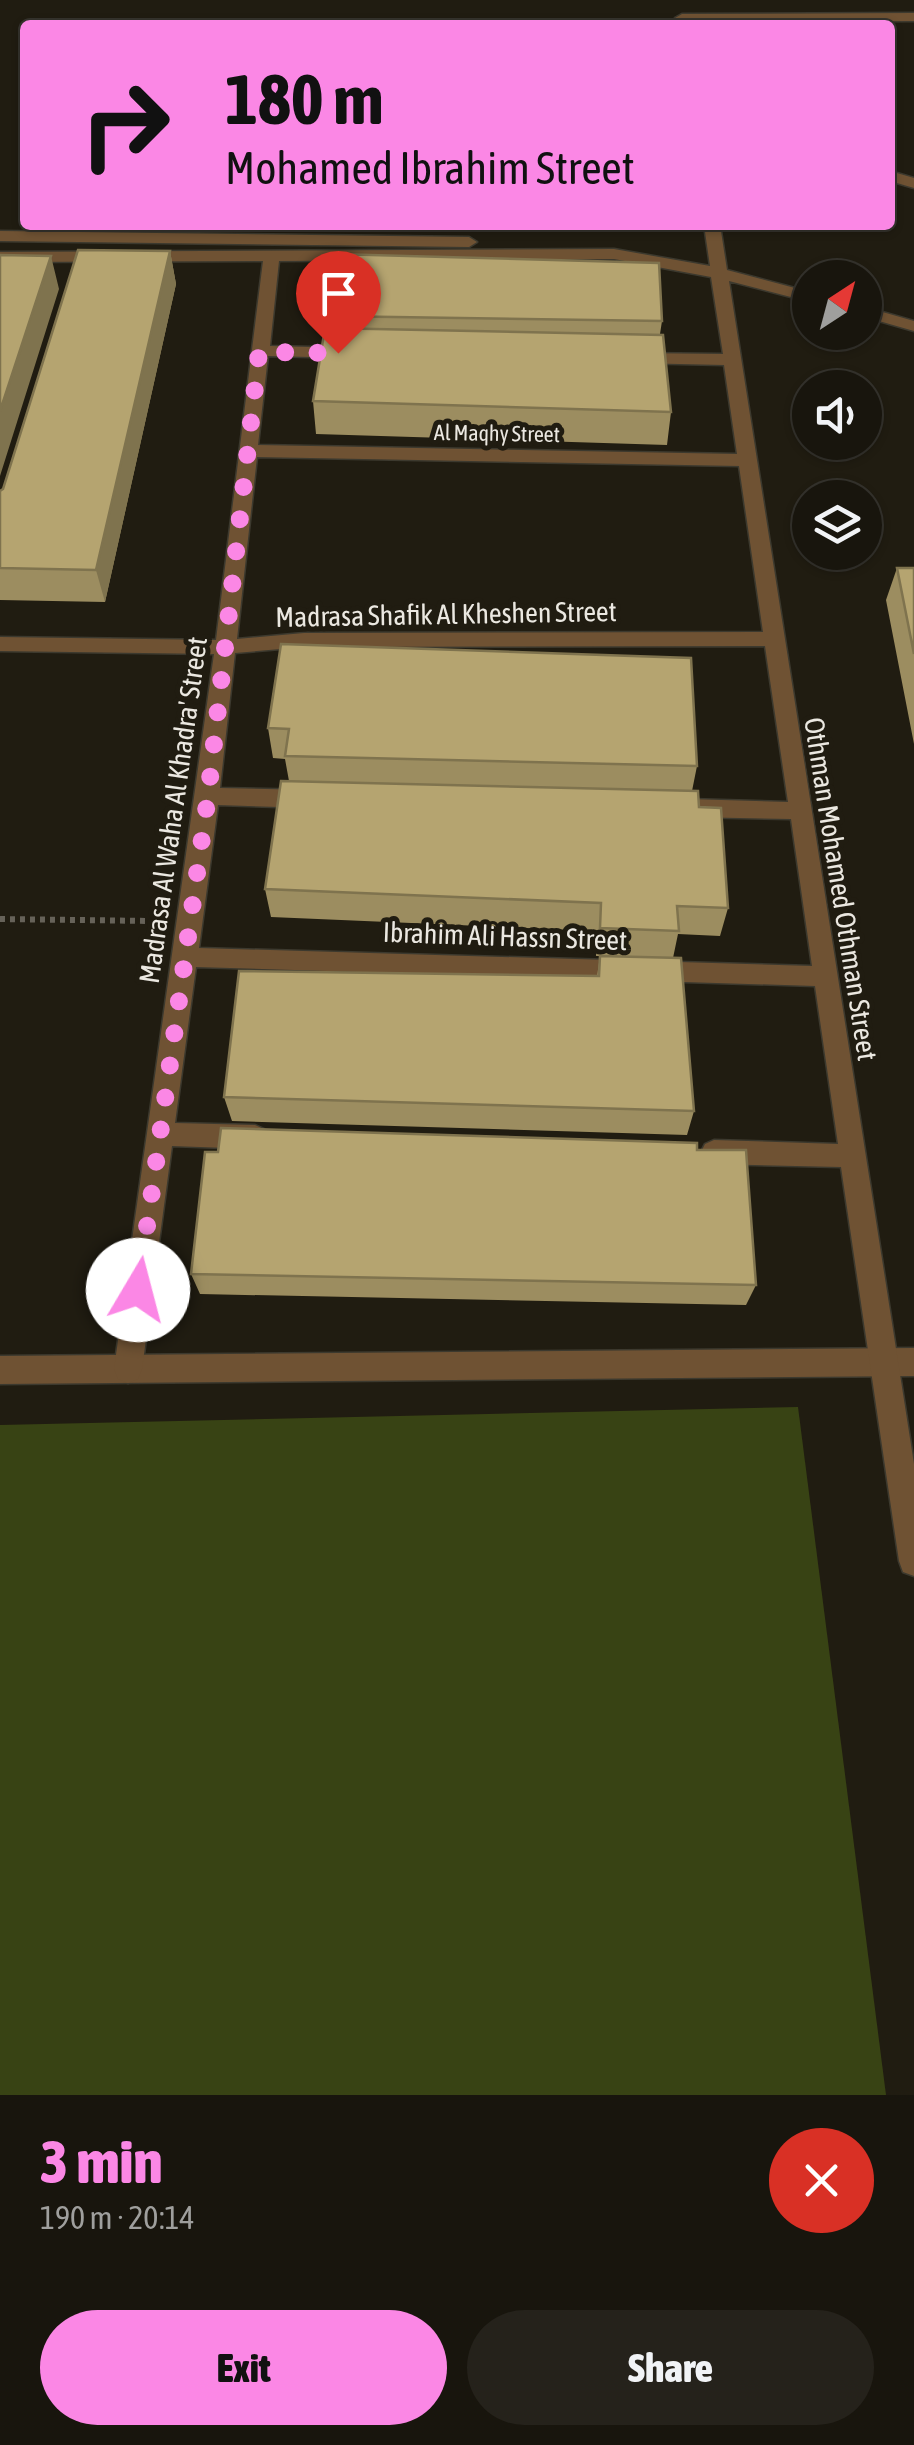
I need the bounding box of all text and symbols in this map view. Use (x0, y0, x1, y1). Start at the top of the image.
text: 180 m (225, 59, 384, 139)
icon: right (60, 60, 190, 190)
text: Mohamed Ibrahim Street (225, 142, 635, 194)
pin (296, 251, 381, 354)
north arrow (792, 260, 882, 350)
map controls (792, 260, 882, 570)
icon: arrive (311, 266, 366, 321)
button: sound (792, 370, 882, 460)
street label: Al Maqhy Street (434, 419, 560, 447)
button: layers (792, 480, 882, 570)
street label: Madrasa Shafik Al Kheshen Street (275, 595, 617, 633)
street label: Madrasa Al Waha Al Khadra' Street (133, 635, 213, 985)
street label: Othman Mohamed Othman Street (798, 715, 884, 1063)
street label: Ibrahim Ali Hassn Street (382, 916, 628, 956)
position arrow (86, 1238, 190, 1342)
text: 3 min (40, 2127, 163, 2196)
button: close (769, 2128, 874, 2233)
text: 190 m · 20:14 (40, 2199, 195, 2236)
button: Exit (40, 2310, 447, 2425)
button: Share (467, 2310, 874, 2425)

